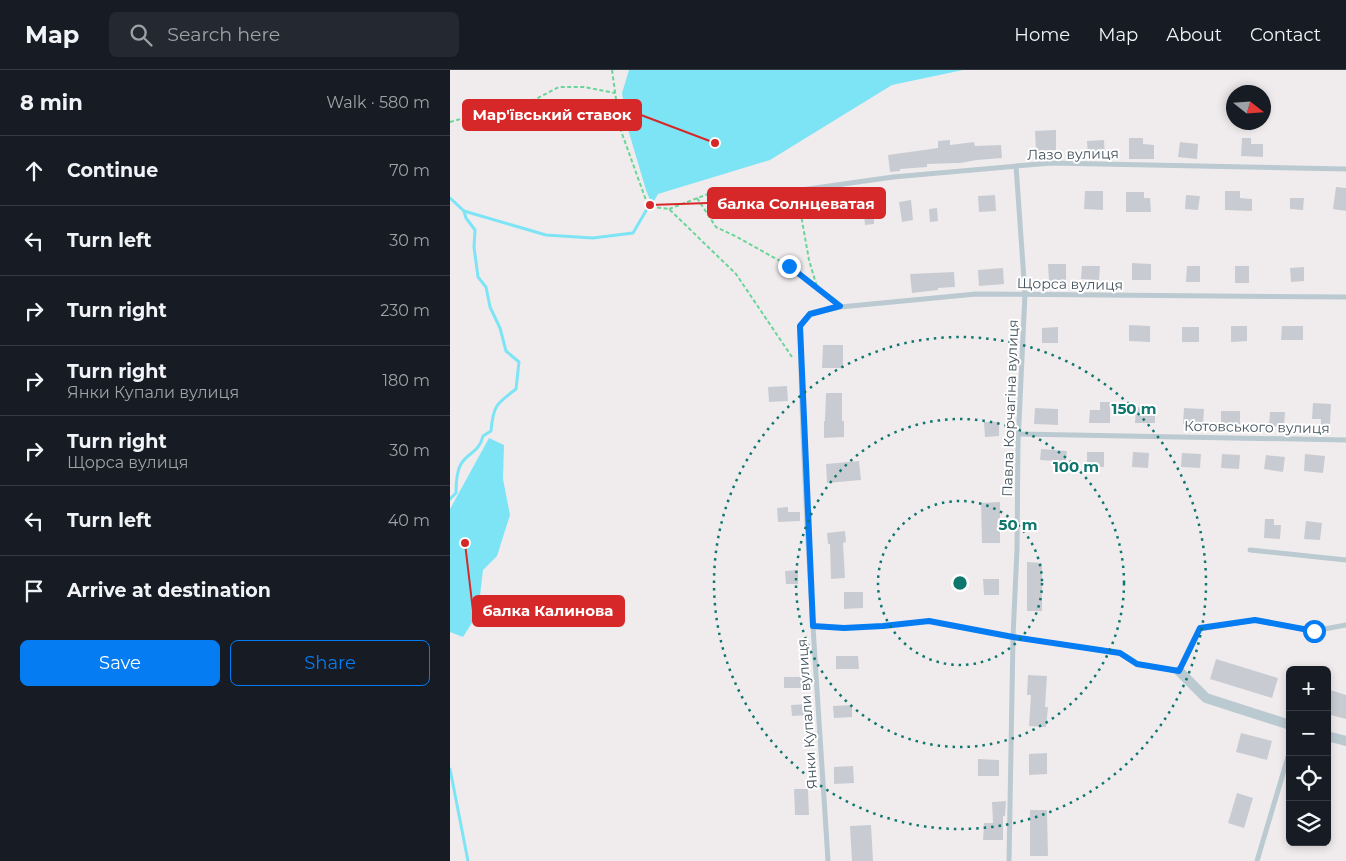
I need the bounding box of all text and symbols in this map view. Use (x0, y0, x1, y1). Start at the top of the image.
search box (109, 12, 459, 57)
text: Map (25, 20, 79, 49)
icon: search (127, 21, 155, 49)
text: Search here (167, 23, 280, 46)
text: Home (1014, 24, 1070, 46)
text: Map (1098, 24, 1138, 46)
text: About (1166, 24, 1222, 46)
text: Contact (1250, 24, 1321, 46)
north arrow (1226, 85, 1271, 130)
text: 8 min (20, 90, 83, 115)
text: Walk · 580 m (326, 93, 430, 112)
callout: Мар'ївський ставок (463, 100, 641, 130)
text: Мар'ївський ставок (473, 105, 632, 124)
street label: Лазо вулиця (1027, 144, 1119, 164)
icon: ahead (20, 157, 48, 185)
text: Continue (67, 159, 158, 182)
text: 70 m (389, 161, 430, 180)
callout: балка Солнцеватая (708, 188, 885, 218)
text: балка Солнцеватая (717, 194, 875, 213)
icon: left (20, 227, 48, 255)
text: Turn left (67, 229, 152, 252)
text: 30 m (389, 231, 430, 250)
route end (778, 255, 801, 278)
street label: Щорса вулиця (1017, 274, 1123, 294)
icon: right (20, 297, 48, 325)
text: Turn right (67, 299, 167, 322)
text: 230 m (380, 301, 430, 320)
street label: Павла Корчагіна вулиця (998, 319, 1022, 497)
text: Turn right (67, 360, 167, 383)
icon: right (20, 367, 48, 395)
text: 180 m (382, 371, 430, 390)
text: Янки Купали вулиця (67, 383, 239, 402)
text: 150 m (1112, 399, 1156, 418)
street label: Котовського вулиця (1184, 417, 1330, 437)
text: Turn right (67, 430, 167, 453)
icon: right (20, 437, 48, 465)
text: 30 m (389, 441, 430, 460)
text: Щорса вулиця (67, 453, 188, 472)
text: 100 m (1053, 457, 1099, 476)
icon: left (20, 507, 48, 535)
text: Turn left (67, 509, 152, 532)
text: 40 m (388, 511, 430, 530)
text: 50 m (998, 515, 1038, 534)
centre of rings (951, 574, 969, 592)
icon: arrive (20, 577, 48, 605)
text: Arrive at destination (67, 579, 271, 602)
callout: балка Калинова (473, 596, 624, 626)
text: балка Калинова (483, 601, 613, 620)
route start (1303, 620, 1326, 643)
street label: Янки Купали вулиця (793, 638, 821, 790)
button: Save (20, 640, 220, 686)
button: Share (230, 640, 430, 686)
map controls (1286, 666, 1331, 846)
button: + (1286, 666, 1331, 711)
button: − (1286, 711, 1331, 756)
button: locate (1286, 756, 1331, 801)
button: layers (1286, 801, 1331, 846)

